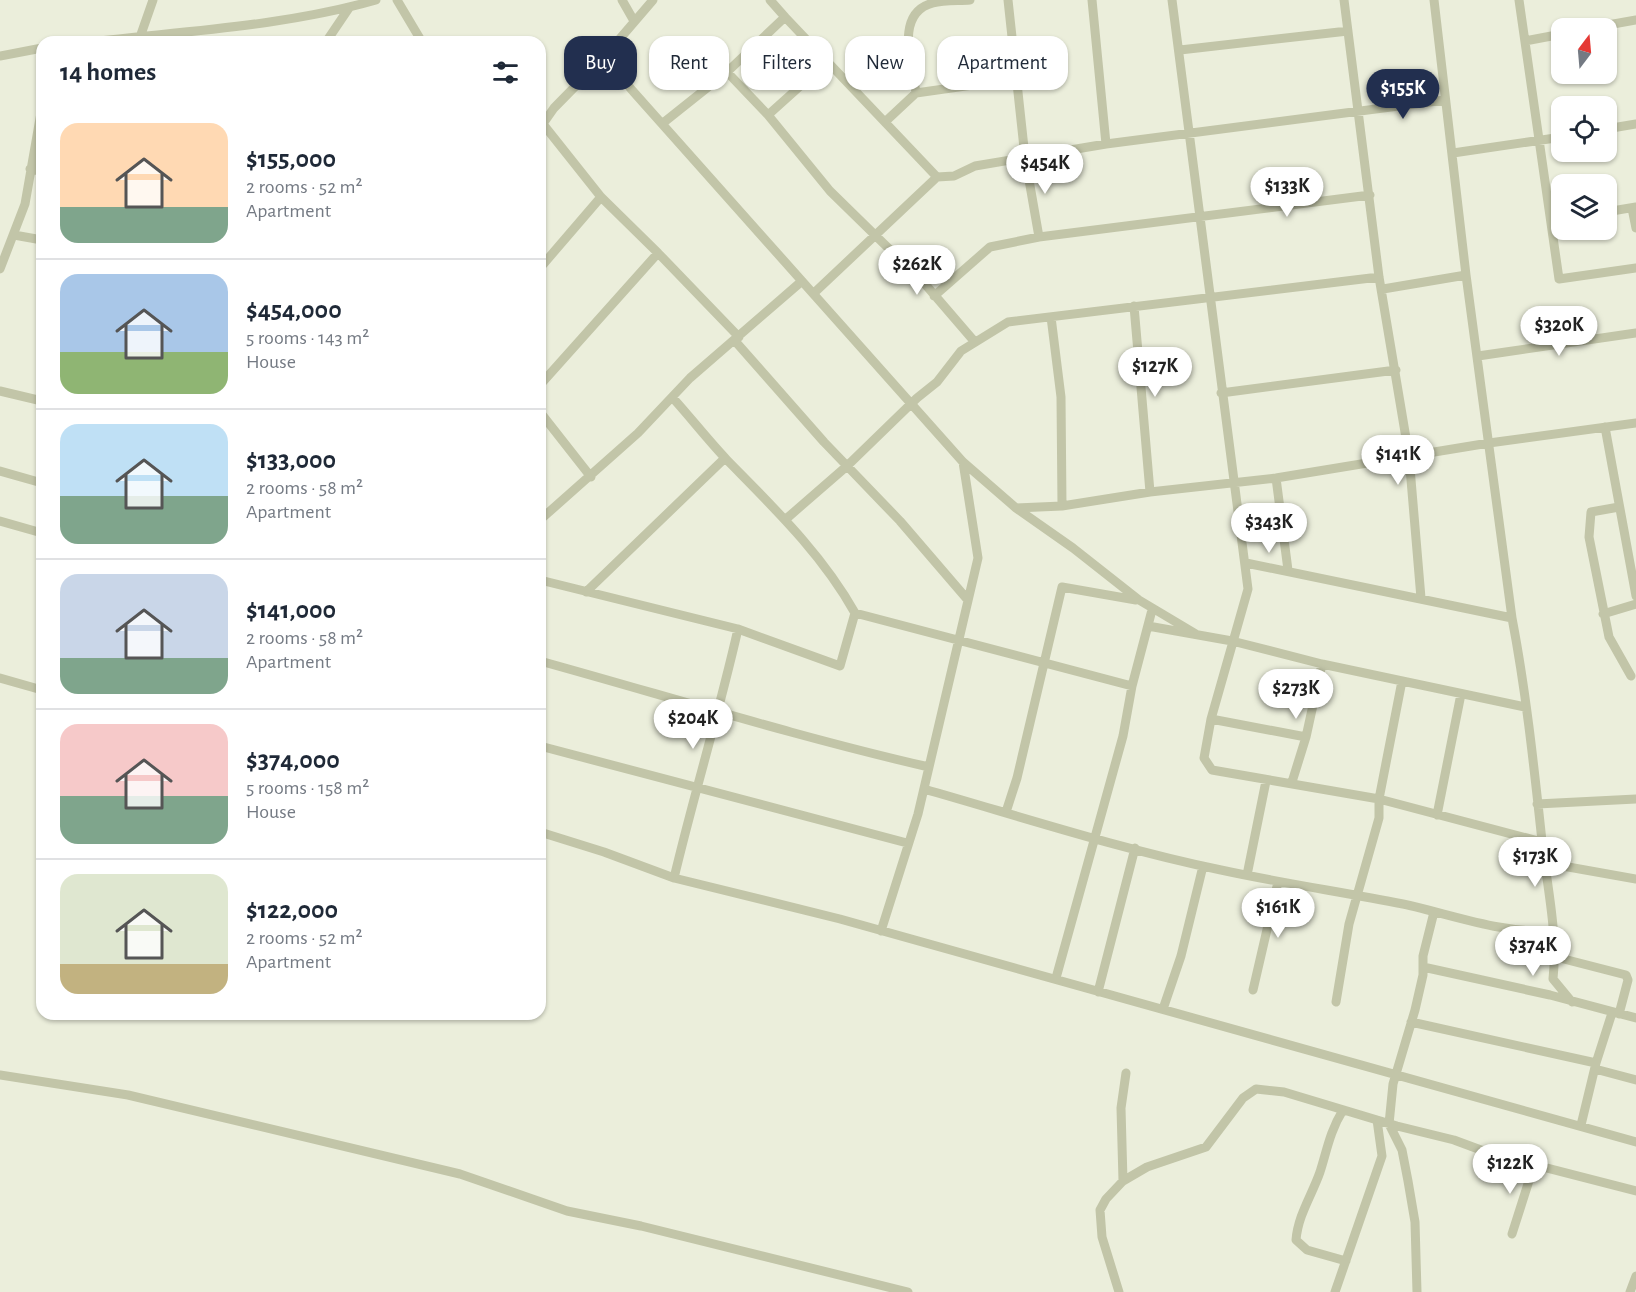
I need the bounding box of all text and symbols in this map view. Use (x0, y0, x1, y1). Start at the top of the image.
north arrow (1551, 18, 1617, 84)
map controls (1551, 18, 1617, 240)
chip: Buy (564, 36, 637, 90)
chip: Rent (649, 36, 729, 90)
chip: Filters (741, 36, 833, 90)
chip: New (845, 36, 925, 90)
chip: Apartment (937, 36, 1068, 90)
icon: filters (489, 56, 522, 89)
text: 14 homes (60, 59, 156, 85)
pin: $155K (1361, 69, 1445, 120)
text: $155K (1380, 78, 1426, 98)
button: locate (1551, 96, 1617, 162)
pin: $454K (1003, 144, 1087, 195)
text: $155,000 (246, 146, 336, 172)
icon: home (108, 147, 180, 219)
text: $454K (1020, 153, 1070, 173)
pin: $133K (1245, 167, 1329, 218)
button: layers (1551, 174, 1617, 240)
text: $133K (1264, 176, 1310, 196)
text: 2 rooms · 52 m² (246, 177, 363, 197)
text: Apartment (246, 201, 331, 221)
pin: $262K (875, 245, 959, 296)
text: $262K (892, 254, 942, 274)
text: $454,000 (246, 297, 342, 323)
icon: home (108, 298, 180, 370)
pin: $320K (1517, 306, 1601, 357)
text: $320K (1534, 315, 1584, 335)
text: 5 rooms · 143 m² (246, 328, 369, 348)
pin: $127K (1113, 347, 1197, 398)
text: House (246, 352, 296, 372)
text: $127K (1132, 356, 1178, 376)
pin: $141K (1356, 435, 1440, 486)
text: $141K (1375, 444, 1421, 464)
text: $133,000 (246, 447, 336, 473)
icon: home (108, 448, 180, 520)
text: 2 rooms · 58 m² (246, 478, 363, 498)
text: Apartment (246, 502, 331, 522)
pin: $343K (1227, 503, 1311, 554)
text: $343K (1245, 512, 1293, 532)
text: $141,000 (246, 597, 336, 623)
icon: home (108, 598, 180, 670)
text: 2 rooms · 58 m² (246, 628, 363, 648)
text: Apartment (246, 652, 331, 672)
pin: $273K (1254, 669, 1338, 720)
text: $273K (1272, 678, 1320, 698)
pin: $204K (651, 699, 735, 750)
text: $204K (668, 708, 718, 728)
text: $374,000 (246, 747, 340, 773)
icon: home (108, 748, 180, 820)
text: 5 rooms · 158 m² (246, 778, 369, 798)
text: House (246, 802, 296, 822)
pin: $173K (1493, 837, 1577, 888)
text: $173K (1512, 846, 1558, 866)
pin: $161K (1236, 888, 1320, 939)
text: $122,000 (246, 897, 338, 923)
text: $161K (1256, 897, 1300, 917)
icon: home (108, 898, 180, 970)
pin: $374K (1491, 926, 1575, 977)
text: 2 rooms · 52 m² (246, 928, 363, 948)
text: $374K (1509, 935, 1557, 955)
text: Apartment (246, 952, 331, 972)
pin: $122K (1468, 1144, 1552, 1195)
text: $122K (1487, 1153, 1533, 1173)

